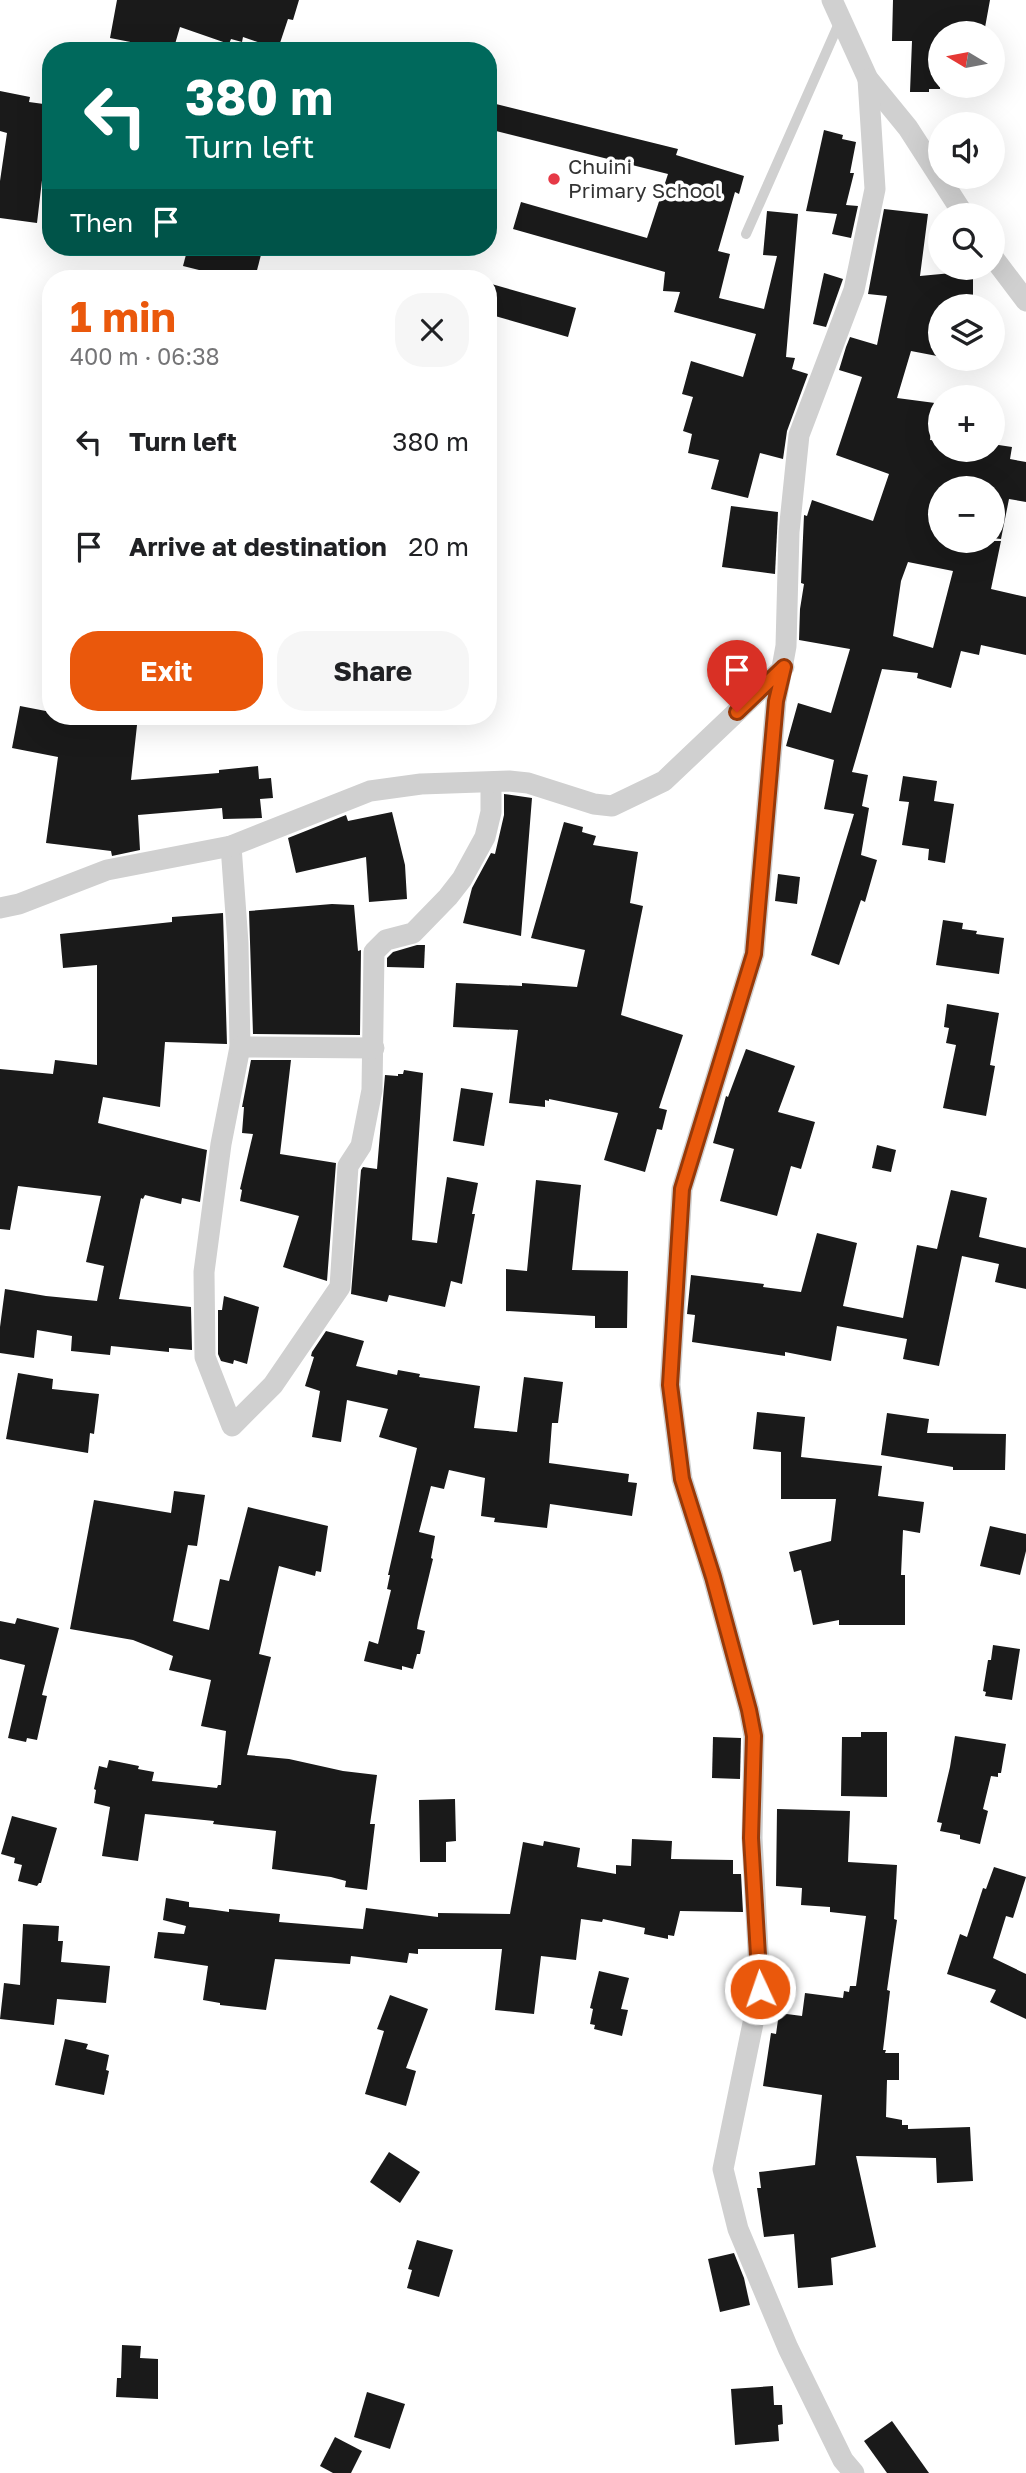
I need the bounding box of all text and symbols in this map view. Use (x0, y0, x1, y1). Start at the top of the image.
north arrow (928, 21, 1004, 98)
map controls (928, 21, 1005, 553)
text: 380 m (185, 67, 333, 126)
icon: left (70, 70, 161, 161)
button: sound (928, 112, 1005, 189)
text: Turn left (185, 127, 314, 165)
place label: Chuini Primary School (568, 153, 722, 203)
marker: Chuini Primary School (546, 171, 562, 187)
icon: arrive (147, 203, 185, 241)
button: search (928, 203, 1005, 280)
text: Then (70, 207, 133, 238)
text: 1 min (70, 291, 176, 341)
button: close (395, 293, 469, 367)
button: layers (928, 294, 1005, 371)
text: 400 m · 06:38 (70, 342, 220, 370)
button: + (928, 385, 1005, 462)
icon: left (70, 423, 108, 461)
text: Turn left (129, 426, 237, 457)
text: 380 m (392, 426, 469, 457)
button: − (928, 476, 1005, 553)
icon: arrive (70, 528, 108, 566)
text: Arrive at destination (129, 531, 387, 562)
text: 20 m (408, 531, 469, 562)
button: Exit (70, 631, 263, 711)
button: Share (277, 631, 469, 711)
pin (707, 640, 767, 712)
icon: arrive (718, 651, 756, 689)
position arrow (723, 1952, 797, 2026)

